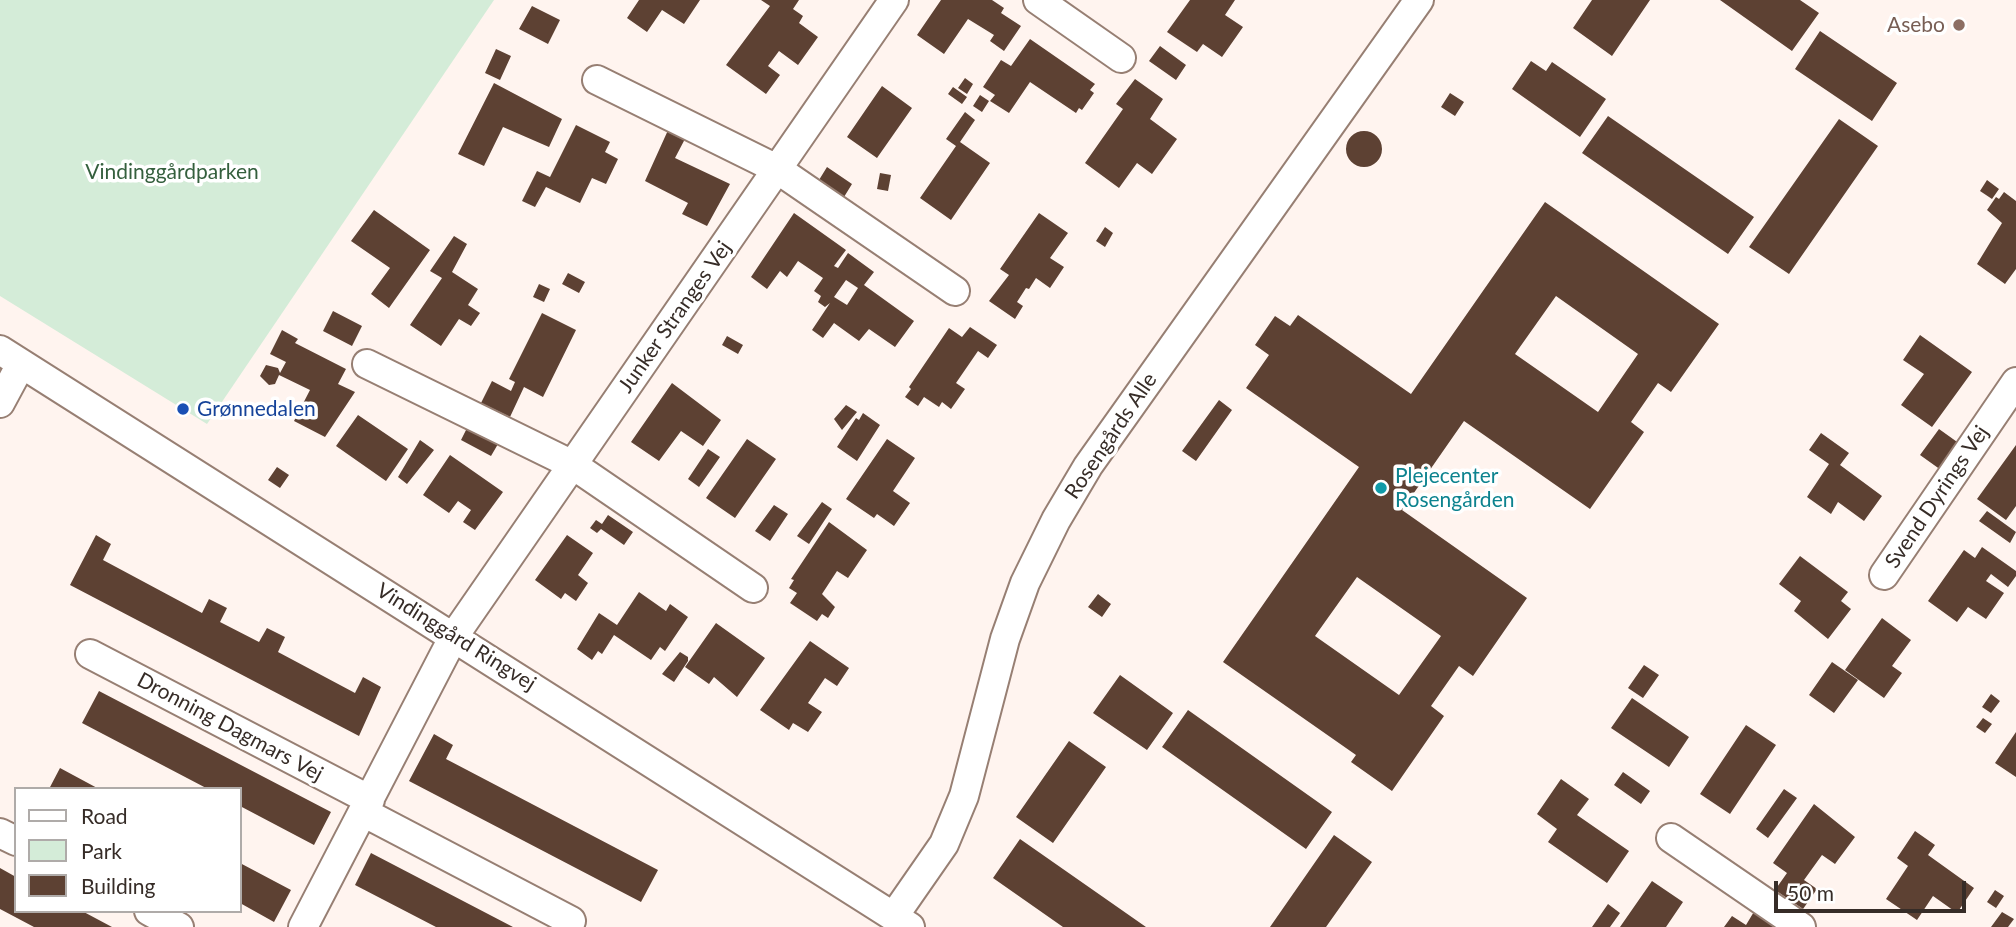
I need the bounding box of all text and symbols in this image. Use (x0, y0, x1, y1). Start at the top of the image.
place label: Asebo (1887, 12, 1945, 38)
marker: Asebo (1951, 17, 1967, 33)
park label: Vindinggårdparken (85, 159, 259, 185)
street label: Junker Stranges Vej (613, 236, 737, 398)
street label: Rosengårds Alle (1060, 368, 1162, 504)
place label: Grønnedalen (197, 396, 316, 422)
marker: Grønnedalen (175, 401, 191, 417)
street label: Svend Dyrings Vej (1880, 421, 1994, 573)
place label: Plejecenter Rosengården (1395, 463, 1514, 513)
marker: Plejecenter Rosengården (1373, 480, 1389, 496)
street label: Vindinggård Ringvej (372, 578, 540, 696)
street label: Dronning Dagmars Vej (133, 667, 327, 787)
legend (14, 787, 242, 913)
text: Road (81, 803, 128, 828)
text: Park (81, 838, 122, 863)
scale bar (1778, 867, 1970, 911)
text: Building (81, 873, 156, 898)
text: 50 m (1787, 880, 1834, 905)

